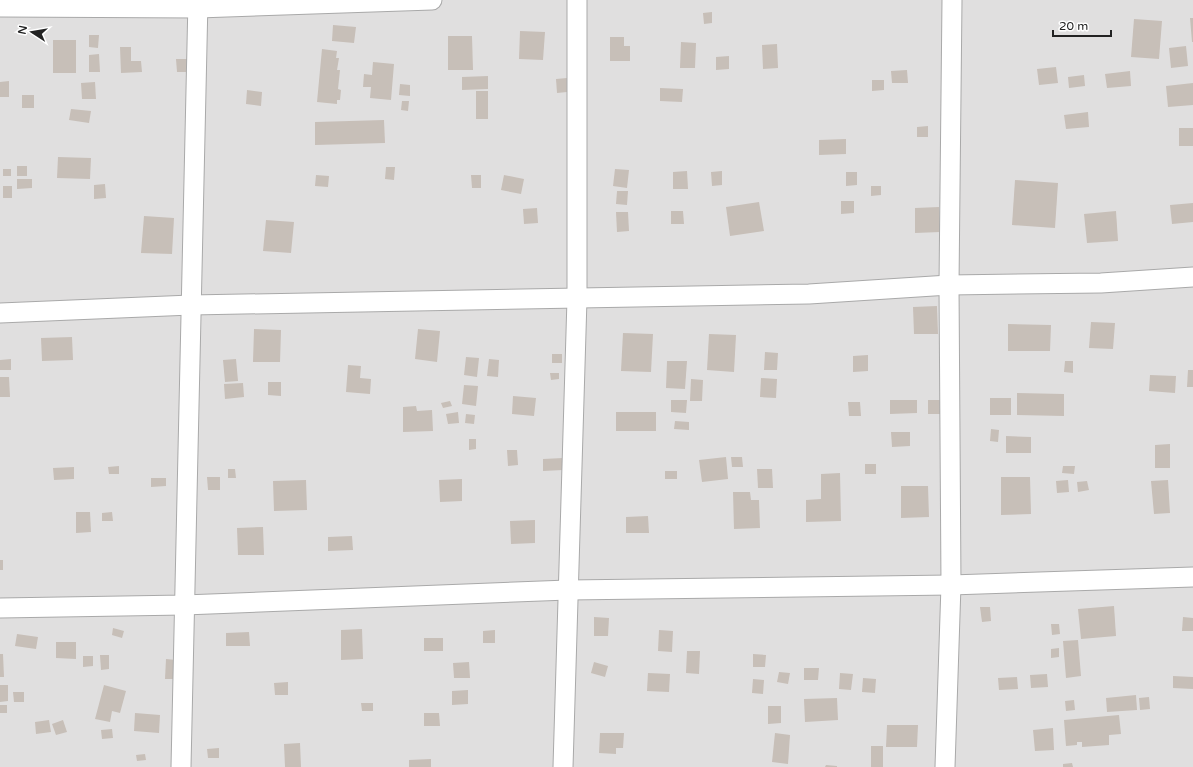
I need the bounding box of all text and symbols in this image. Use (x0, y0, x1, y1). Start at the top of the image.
north arrow (12, 12, 52, 52)
scale bar (1053, 12, 1111, 38)
text: 20 m (1059, 19, 1088, 33)
text: N (15, 24, 30, 36)

